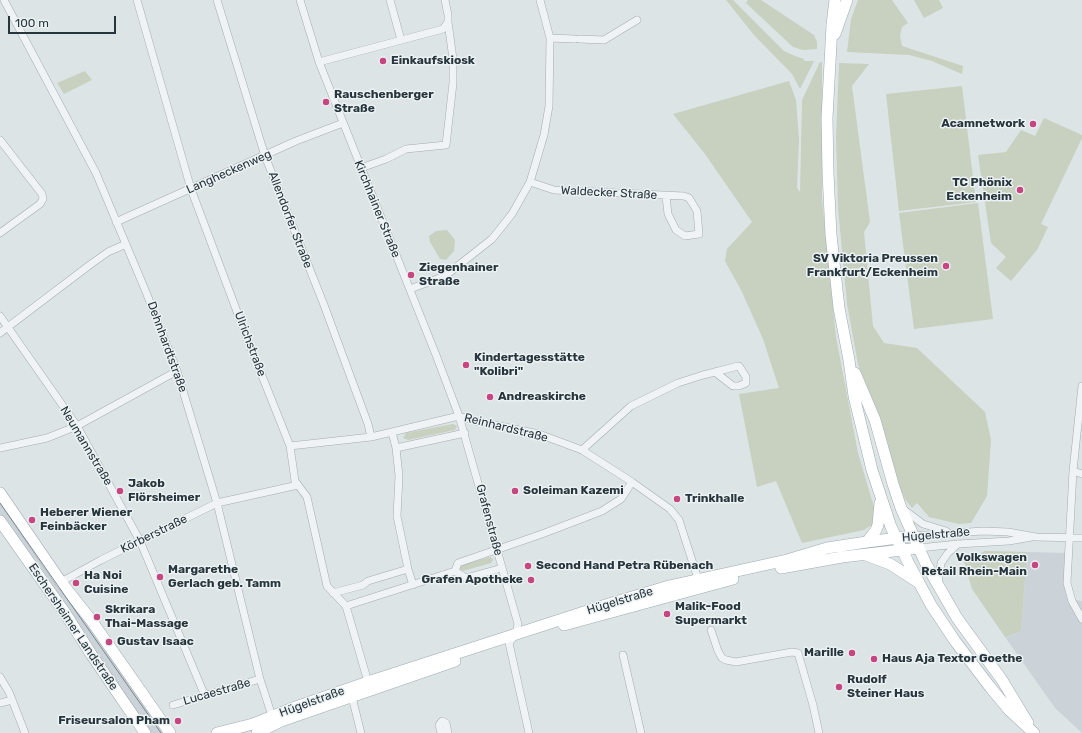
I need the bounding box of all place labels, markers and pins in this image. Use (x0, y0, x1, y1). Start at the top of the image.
place label: Einkaufskiosk (391, 54, 475, 68)
marker: Einkaufskiosk (378, 56, 388, 66)
place label: Rauschenberger Straße (334, 88, 434, 116)
marker: Rauschenberger Straße (321, 97, 331, 107)
place label: Acamnetwork (941, 117, 1025, 131)
marker: Acamnetwork (1028, 119, 1038, 129)
place label: TC Phönix Eckenheim (946, 176, 1012, 204)
marker: TC Phönix Eckenheim (1015, 185, 1025, 195)
place label: SV Viktoria Preussen Frankfurt/Eckenheim (807, 252, 938, 280)
place label: Ziegenhainer Straße (419, 261, 498, 289)
marker: SV Viktoria Preussen Frankfurt/Eckenheim (941, 261, 951, 271)
marker: Ziegenhainer Straße (406, 270, 416, 280)
place label: Kindertagesstätte "Kolibri" (474, 351, 585, 379)
marker: Kindertagesstätte "Kolibri" (461, 360, 471, 370)
place label: Andreaskirche (498, 390, 586, 404)
marker: Andreaskirche (485, 392, 495, 402)
place label: Jakob Flörsheimer (128, 477, 200, 505)
place label: Soleiman Kazemi (523, 484, 624, 498)
marker: Jakob Flörsheimer (115, 486, 125, 496)
marker: Soleiman Kazemi (510, 486, 520, 496)
place label: Trinkhalle (685, 492, 744, 506)
marker: Trinkhalle (672, 494, 682, 504)
place label: Heberer Wiener Feinbäcker (40, 506, 132, 534)
marker: Heberer Wiener Feinbäcker (27, 515, 37, 525)
place label: Volkswagen Retail Rhein-Main (921, 551, 1027, 579)
place label: Second Hand Petra Rübenach (536, 559, 713, 573)
marker: Volkswagen Retail Rhein-Main (1030, 560, 1040, 570)
marker: Second Hand Petra Rübenach (523, 561, 533, 571)
place label: Margarethe Gerlach geb. Tamm (168, 563, 281, 591)
place label: Ha Noi Cuisine (84, 569, 128, 597)
marker: Margarethe Gerlach geb. Tamm (155, 572, 165, 582)
place label: Grafen Apotheke (421, 573, 523, 587)
marker: Grafen Apotheke (526, 575, 536, 585)
marker: Ha Noi Cuisine (71, 578, 81, 588)
place label: Malik-Food Supermarkt (675, 600, 747, 628)
place label: Skrikara Thai-Massage (105, 603, 188, 631)
marker: Malik-Food Supermarkt (662, 609, 672, 619)
marker: Skrikara Thai-Massage (92, 612, 102, 622)
place label: Gustav Isaac (117, 635, 194, 649)
marker: Gustav Isaac (104, 637, 114, 647)
place label: Marille (804, 646, 844, 660)
marker: Marille (847, 648, 857, 658)
place label: Haus Aja Textor Goethe (882, 652, 1022, 666)
marker: Haus Aja Textor Goethe (869, 654, 879, 664)
place label: Rudolf Steiner Haus (847, 673, 924, 701)
marker: Rudolf Steiner Haus (834, 682, 844, 692)
place label: Friseursalon Pham (58, 714, 170, 728)
marker: Friseursalon Pham (173, 716, 183, 726)

